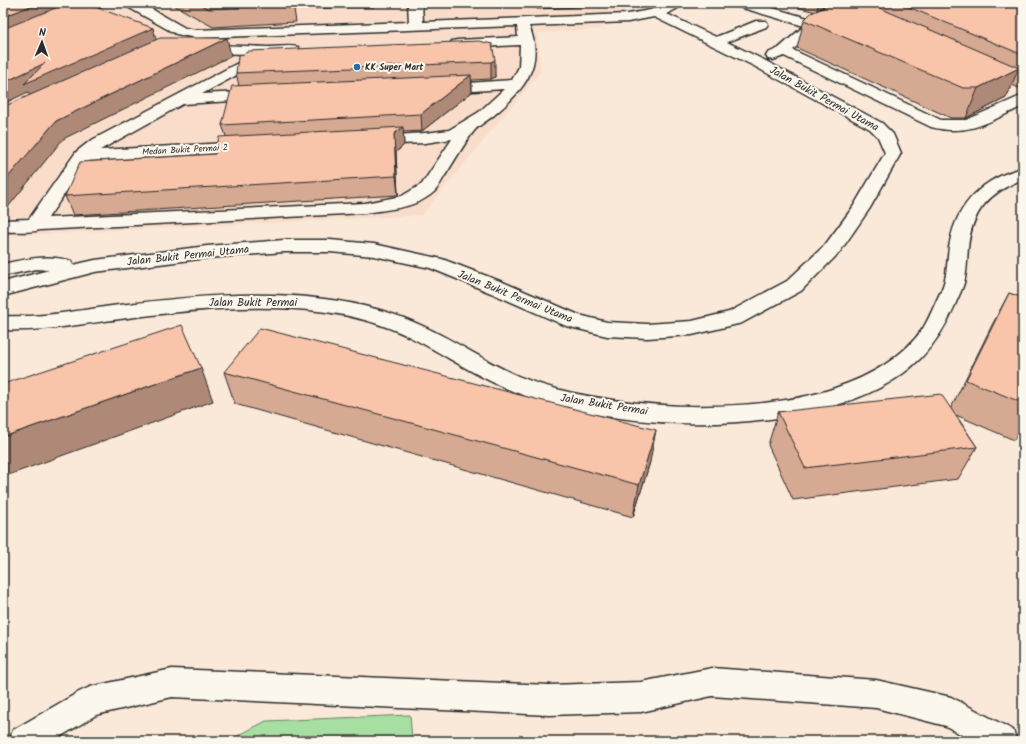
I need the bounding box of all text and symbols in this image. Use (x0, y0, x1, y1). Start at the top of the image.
north arrow (22, 22, 62, 62)
text: N (39, 24, 46, 42)
place label: KK Super Mart (365, 60, 424, 75)
street label: Jalan Bukit Permai Utama (766, 61, 882, 137)
marker: KK Super Mart (352, 62, 362, 72)
street label: Medan Bukit Permai 2 (142, 140, 228, 160)
street label: Jalan Bukit Permai Utama (126, 241, 250, 271)
street label: Jalan Bukit Permai Utama (455, 266, 575, 328)
street label: Jalan Bukit Permai (209, 294, 298, 312)
street label: Jalan Bukit Permai (559, 389, 649, 421)

